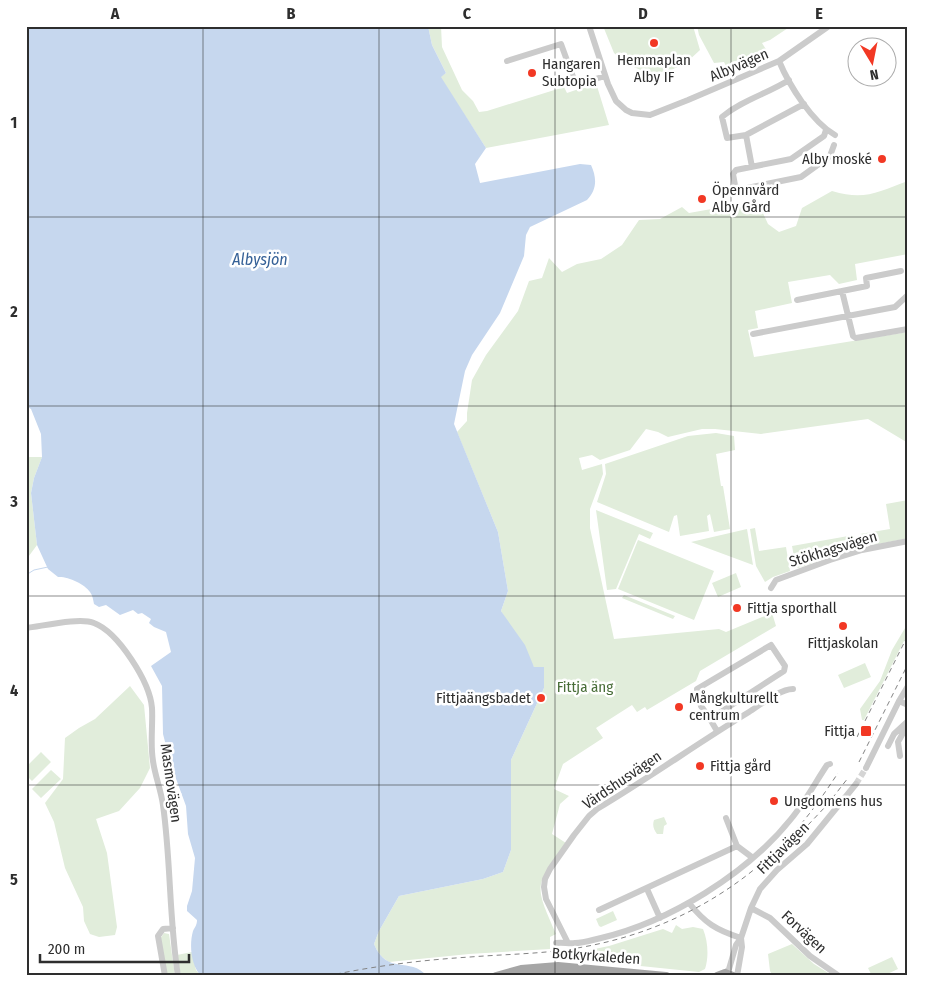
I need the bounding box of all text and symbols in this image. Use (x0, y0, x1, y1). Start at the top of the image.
text: A (110, 4, 120, 23)
text: B (287, 4, 296, 23)
text: C (463, 4, 472, 23)
text: D (638, 4, 648, 23)
text: E (815, 4, 823, 23)
marker: Hemmaplan Alby IF (648, 37, 660, 49)
north arrow (846, 38, 896, 88)
street label: Albyvägen (707, 45, 771, 85)
place label: Hemmaplan Alby IF (617, 51, 691, 86)
place label: Hangaren Subtopia (542, 55, 601, 90)
text: N (869, 65, 880, 83)
marker: Hangaren Subtopia (526, 67, 538, 79)
text: 1 (11, 113, 17, 132)
place label: Alby moské (802, 150, 872, 168)
marker: Alby moské (876, 153, 888, 165)
place label: Öpennvård Alby Gård (712, 181, 779, 216)
marker: Öpennvård Alby Gård (696, 193, 708, 205)
water label: Albysjön (231, 250, 288, 269)
text: 2 (9, 302, 18, 321)
text: 3 (9, 492, 18, 511)
street label: Stökhagsvägen (787, 527, 879, 571)
place label: Fittja sporthall (747, 599, 837, 617)
marker: Fittja sporthall (731, 602, 743, 614)
marker: Fittjaskolan (837, 620, 849, 632)
place label: Fittjaskolan (808, 634, 879, 652)
park label: Fittja äng (557, 678, 613, 696)
text: 4 (10, 681, 18, 700)
place label: Fittjaängsbadet (436, 689, 531, 707)
place label: Mångkulturellt centrum (689, 689, 779, 724)
marker: Fittjaängsbadet (535, 692, 547, 704)
marker: Mångkulturellt centrum (673, 701, 685, 713)
place label: Fittja (824, 722, 855, 740)
marker: Fittja (859, 724, 873, 738)
street label: Masmovägen (157, 742, 185, 824)
street label: Värdshusvägen (579, 747, 665, 813)
place label: Fittja gård (710, 757, 771, 775)
marker: Fittja gård (694, 760, 706, 772)
place label: Ungdomens hus (784, 792, 882, 810)
marker: Ungdomens hus (768, 795, 780, 807)
street label: Fittjavägen (753, 818, 813, 878)
text: 5 (10, 870, 18, 889)
street label: Forvägen (778, 907, 830, 957)
scale bar (40, 932, 189, 964)
text: 200 m (48, 940, 85, 958)
street label: Botkyrkaleden (551, 944, 641, 968)

